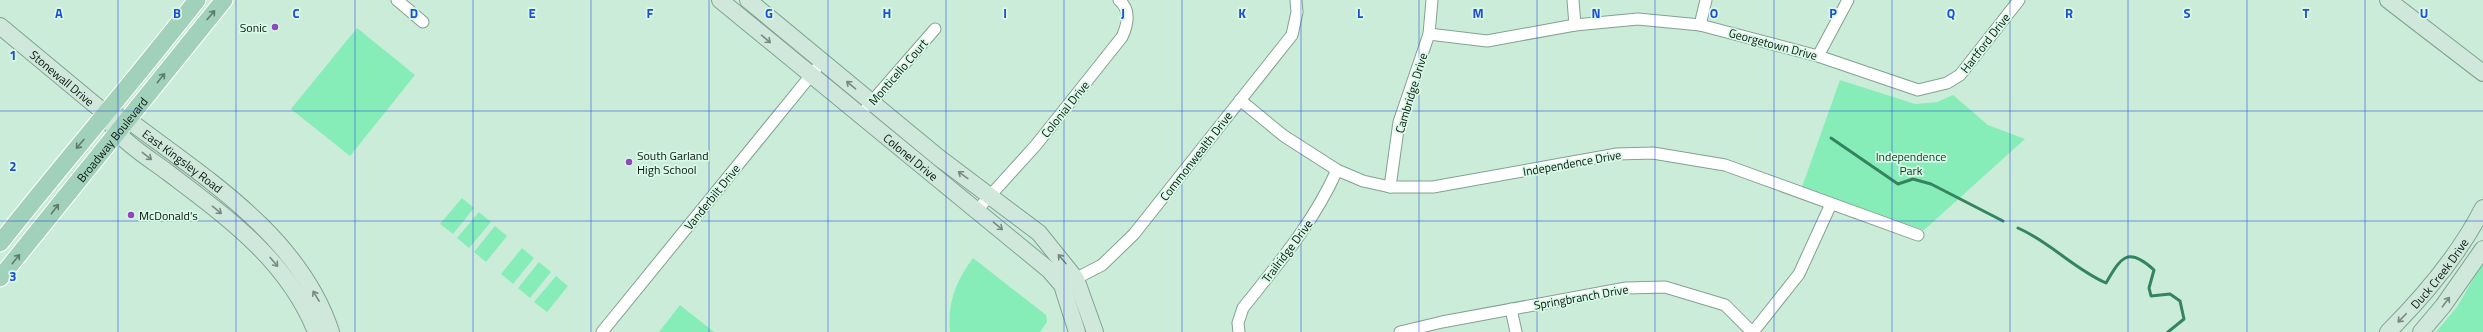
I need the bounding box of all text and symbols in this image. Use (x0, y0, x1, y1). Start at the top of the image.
text: A (55, 3, 63, 23)
text: B (173, 3, 181, 23)
text: C (292, 3, 300, 23)
text: D (410, 3, 418, 23)
text: E (528, 3, 536, 23)
text: F (647, 3, 654, 23)
text: G (765, 3, 773, 23)
text: H (883, 3, 891, 23)
text: I (1003, 3, 1007, 23)
text: J (1121, 3, 1125, 23)
text: K (1238, 3, 1246, 23)
text: L (1357, 3, 1363, 23)
text: M (1472, 3, 1484, 23)
text: N (1591, 3, 1601, 23)
text: O (1710, 3, 1718, 23)
text: P (1829, 3, 1837, 23)
text: Q (1947, 3, 1955, 23)
text: R (2065, 3, 2073, 23)
text: S (2183, 3, 2191, 23)
text: T (2303, 3, 2310, 23)
text: U (2420, 3, 2428, 23)
one-way arrow (207, 9, 216, 20)
street label: Hartford Drive (1955, 9, 2015, 77)
place label: Sonic (240, 18, 267, 37)
marker: Sonic (270, 22, 280, 32)
street label: Georgetown Drive (1727, 23, 1819, 65)
one-way arrow (761, 34, 771, 44)
street label: Monticello Court (864, 34, 933, 109)
text: 1 (9, 45, 17, 65)
street label: Stonewall Drive (26, 45, 99, 110)
street label: Cambridge Drive (1390, 50, 1432, 136)
one-way arrow (156, 73, 165, 83)
street label: Colonial Drive (1036, 76, 1094, 142)
one-way arrow (846, 80, 856, 89)
street label: Broadway Boulevard (71, 93, 152, 186)
street label: Commonwealth Drive (1155, 107, 1237, 205)
street label: East Kingsley Road (139, 124, 227, 197)
street label: Colonel Drive (879, 128, 943, 185)
one-way arrow (76, 138, 85, 148)
street label: Independence Drive (1521, 145, 1623, 181)
place label: South Garland High School (637, 146, 709, 179)
park label: Independence Park (1876, 147, 1946, 180)
one-way arrow (142, 152, 153, 161)
text: 2 (9, 156, 17, 176)
marker: South Garland High School (624, 157, 634, 167)
street label: Vanderbilt Drive (679, 160, 745, 234)
one-way arrow (958, 171, 969, 179)
one-way arrow (51, 203, 59, 214)
one-way arrow (211, 205, 222, 214)
place label: McDonald's (139, 206, 198, 225)
marker: McDonald's (126, 210, 136, 220)
street label: Trailridge Drive (1257, 215, 1317, 287)
one-way arrow (992, 222, 1003, 230)
street label: Duck Creek Drive (2406, 234, 2473, 313)
one-way arrow (11, 253, 20, 264)
one-way arrow (1057, 254, 1066, 264)
one-way arrow (270, 257, 279, 268)
text: 3 (9, 266, 17, 286)
street label: Springbranch Drive (1532, 279, 1630, 315)
one-way arrow (311, 290, 319, 302)
one-way arrow (2442, 297, 2450, 308)
one-way arrow (2397, 313, 2407, 323)

